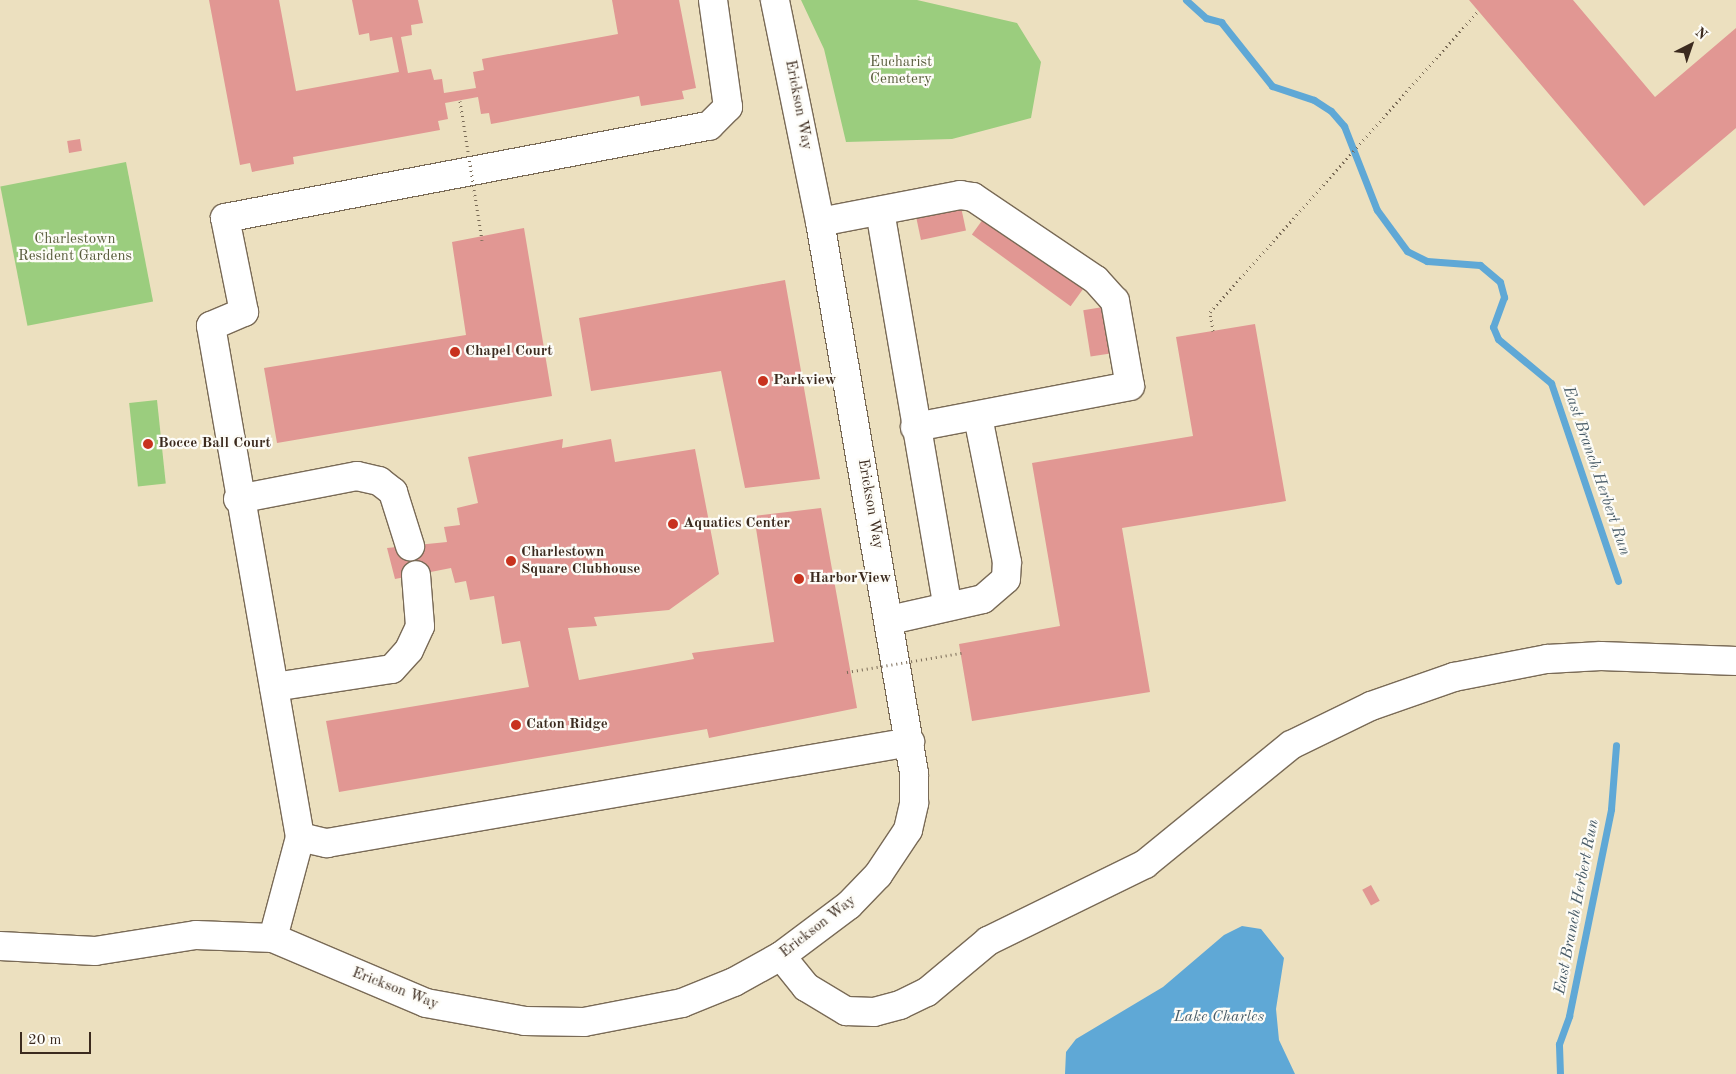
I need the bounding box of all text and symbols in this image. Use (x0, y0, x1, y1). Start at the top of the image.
north arrow (1666, 20, 1716, 70)
text: N (1692, 25, 1709, 42)
park label: Eucharist Cemetery (870, 53, 932, 88)
street label: Erickson Way (780, 59, 816, 151)
park label: Charlestown Resident Gardens (18, 230, 132, 265)
place label: Chapel Court (465, 343, 553, 361)
marker: Chapel Court (449, 346, 461, 358)
place label: Parkview (773, 372, 837, 390)
marker: Parkview (757, 375, 769, 387)
water label: East Branch Herbert Run (1558, 384, 1634, 558)
place label: Bocce Ball Court (158, 435, 271, 453)
marker: Bocce Ball Court (142, 438, 154, 450)
street label: Erickson Way (853, 458, 887, 550)
place label: Aquatics Center (683, 515, 790, 533)
marker: Aquatics Center (667, 518, 679, 530)
place label: Charlestown Square Clubhouse (521, 543, 640, 578)
marker: Charlestown Square Clubhouse (505, 555, 517, 567)
place label: HarborView (809, 570, 891, 588)
marker: HarborView (793, 573, 805, 585)
place label: Caton Ridge (526, 716, 608, 734)
marker: Caton Ridge (510, 719, 522, 731)
water label: East Branch Herbert Run (1551, 818, 1603, 996)
street label: Erickson Way (777, 892, 859, 962)
street label: Erickson Way (349, 964, 441, 1014)
water label: Lake Charles (1174, 1007, 1264, 1027)
scale bar (22, 1022, 94, 1054)
text: 20 m (28, 1033, 62, 1048)

